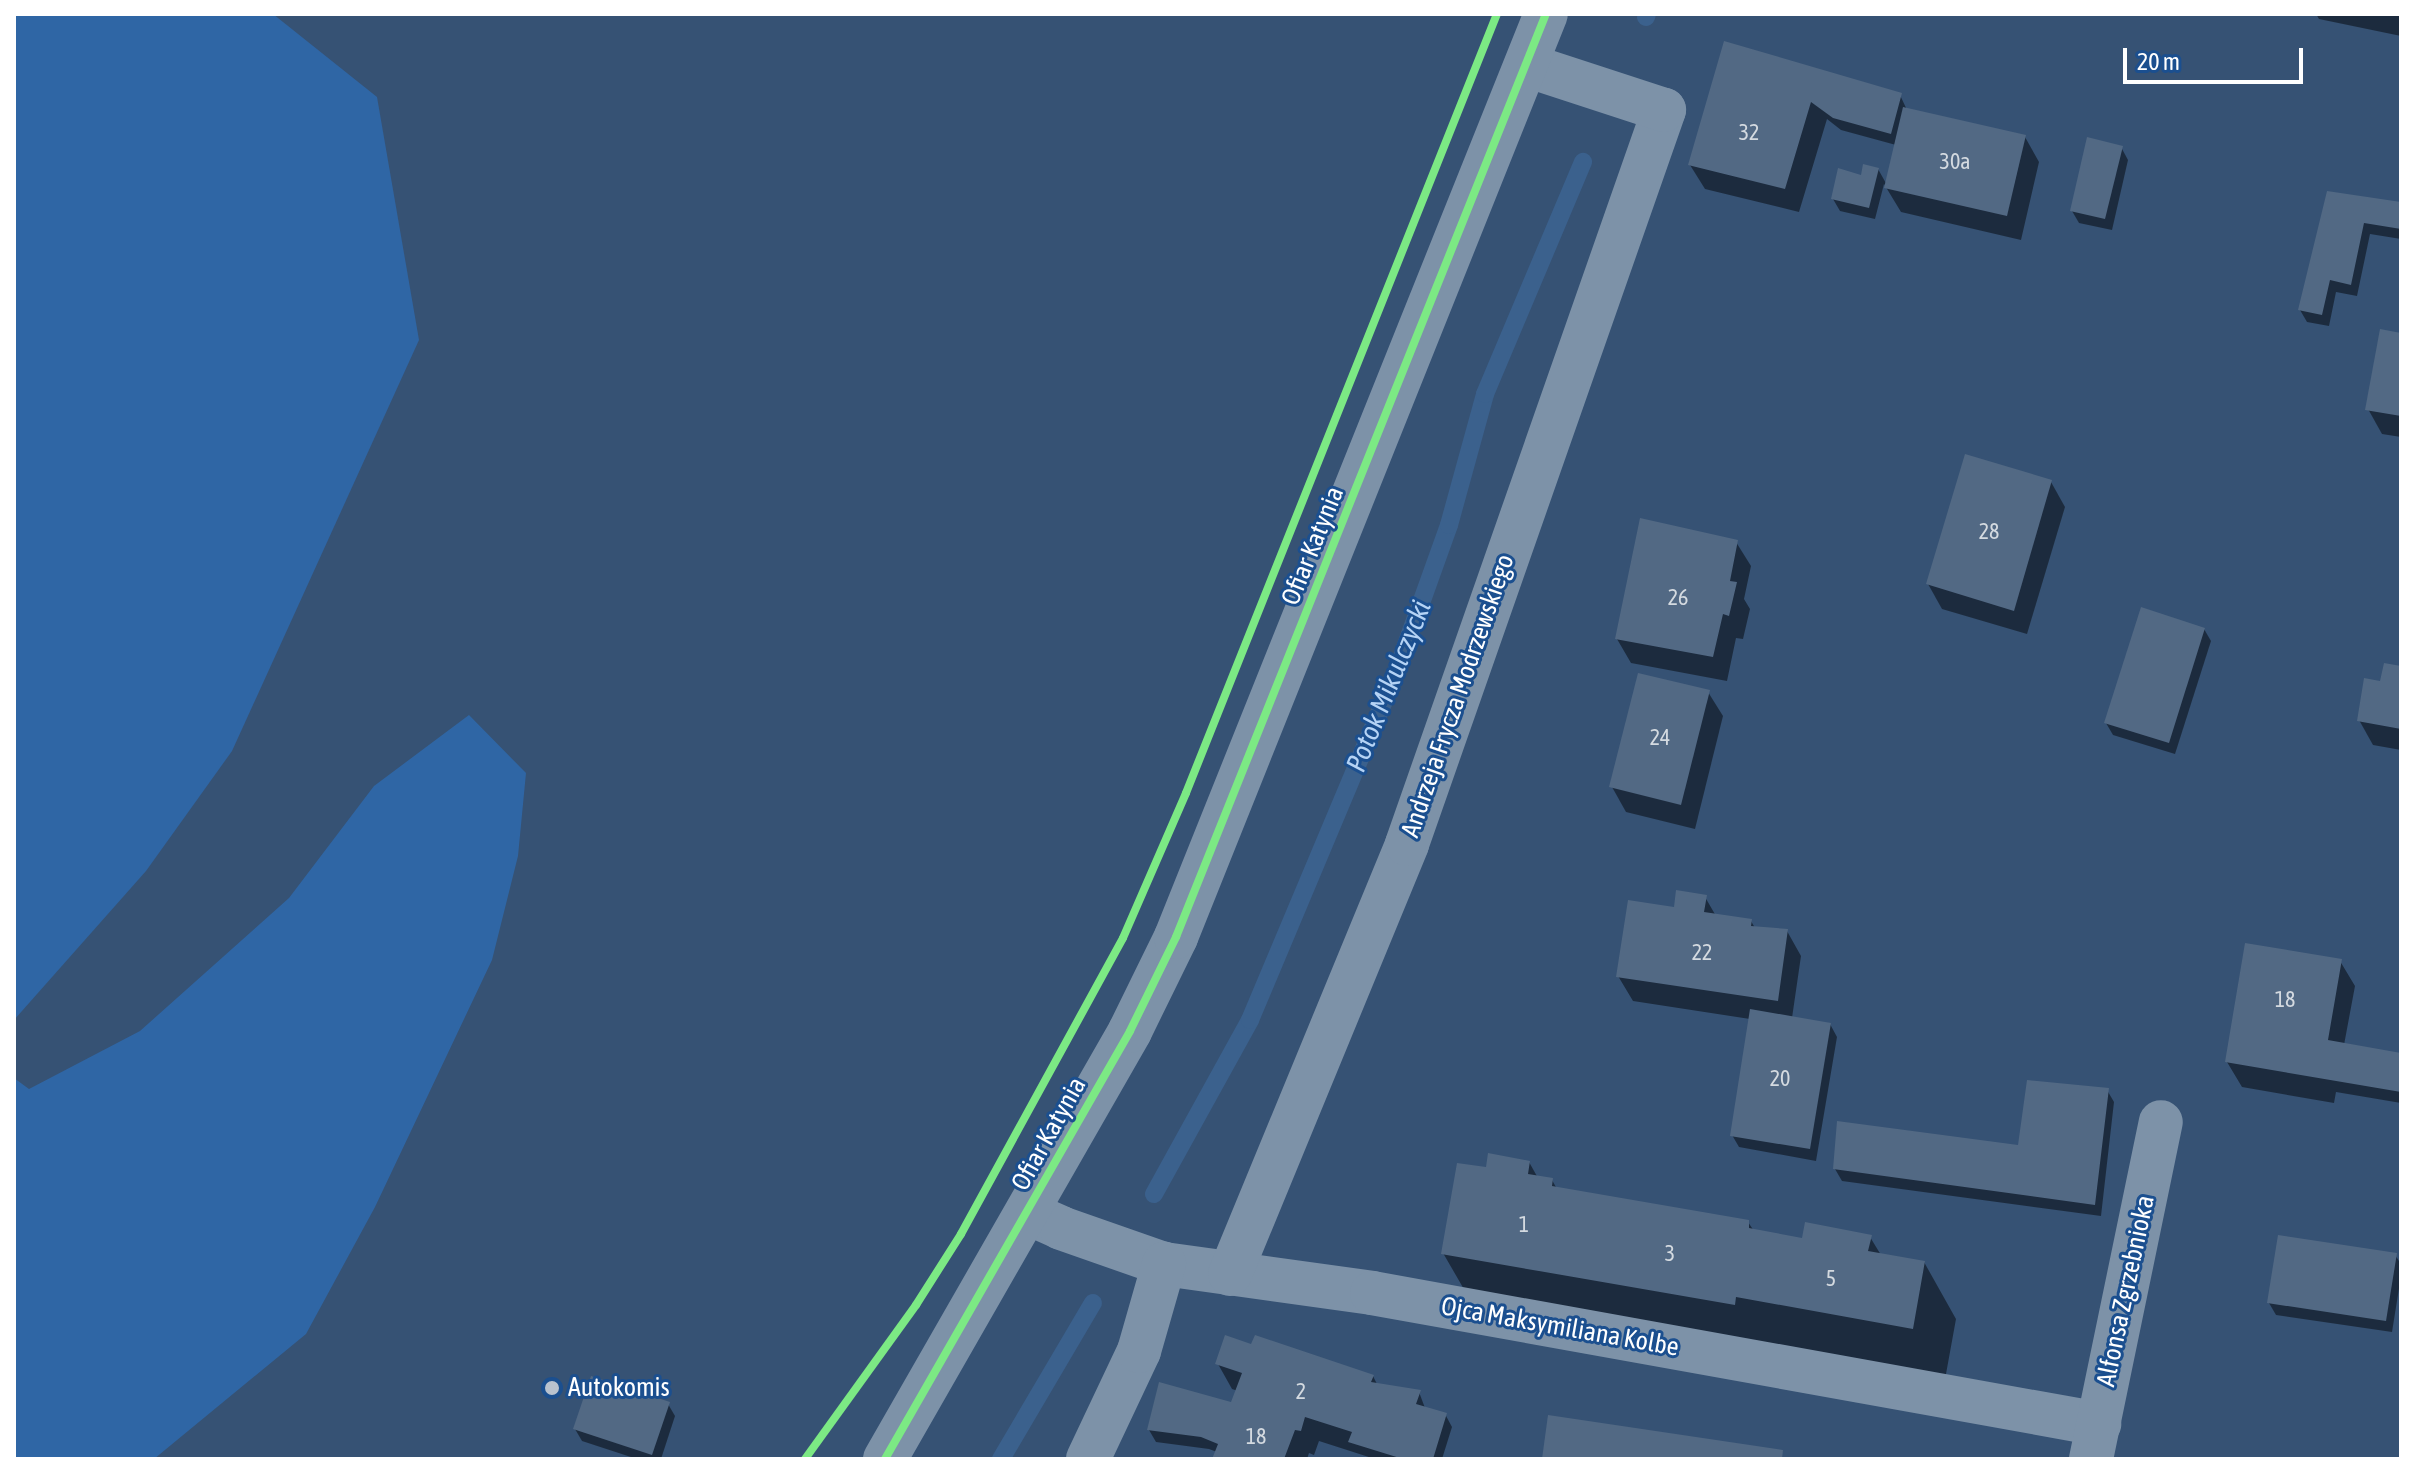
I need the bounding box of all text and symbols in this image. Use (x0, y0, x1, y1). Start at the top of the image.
scale bar (2127, 32, 2307, 82)
text: 20 m (2137, 48, 2180, 75)
house number: 32 (1739, 120, 1759, 146)
house number: 30a (1940, 149, 1970, 175)
street label: Ofiar Katynia (1275, 482, 1351, 610)
house number: 28 (1979, 519, 1999, 545)
street label: Andrzeja Frycza Modrzewskiego (1395, 551, 1521, 841)
house number: 26 (1668, 585, 1688, 611)
water label: Potok Mikulczycki (1338, 595, 1438, 777)
house number: 24 (1650, 725, 1670, 751)
house number: 22 (1692, 940, 1712, 966)
house number: 18 (2275, 987, 2295, 1013)
house number: 20 (1770, 1066, 1790, 1092)
street label: Ofiar Katynia (1005, 1072, 1093, 1196)
street label: Alfonsa Zgrzebnioka (2091, 1193, 2161, 1389)
house number: 1 (1519, 1212, 1529, 1238)
house number: 3 (1665, 1241, 1675, 1267)
house number: 5 (1826, 1266, 1836, 1292)
street label: Ojca Maksymiliana Kolbe (1439, 1291, 1681, 1363)
place label: Autokomis (568, 1372, 670, 1404)
marker: Autokomis (543, 1379, 561, 1397)
house number: 2 (1296, 1379, 1306, 1405)
house number: 18 (1246, 1424, 1266, 1450)

